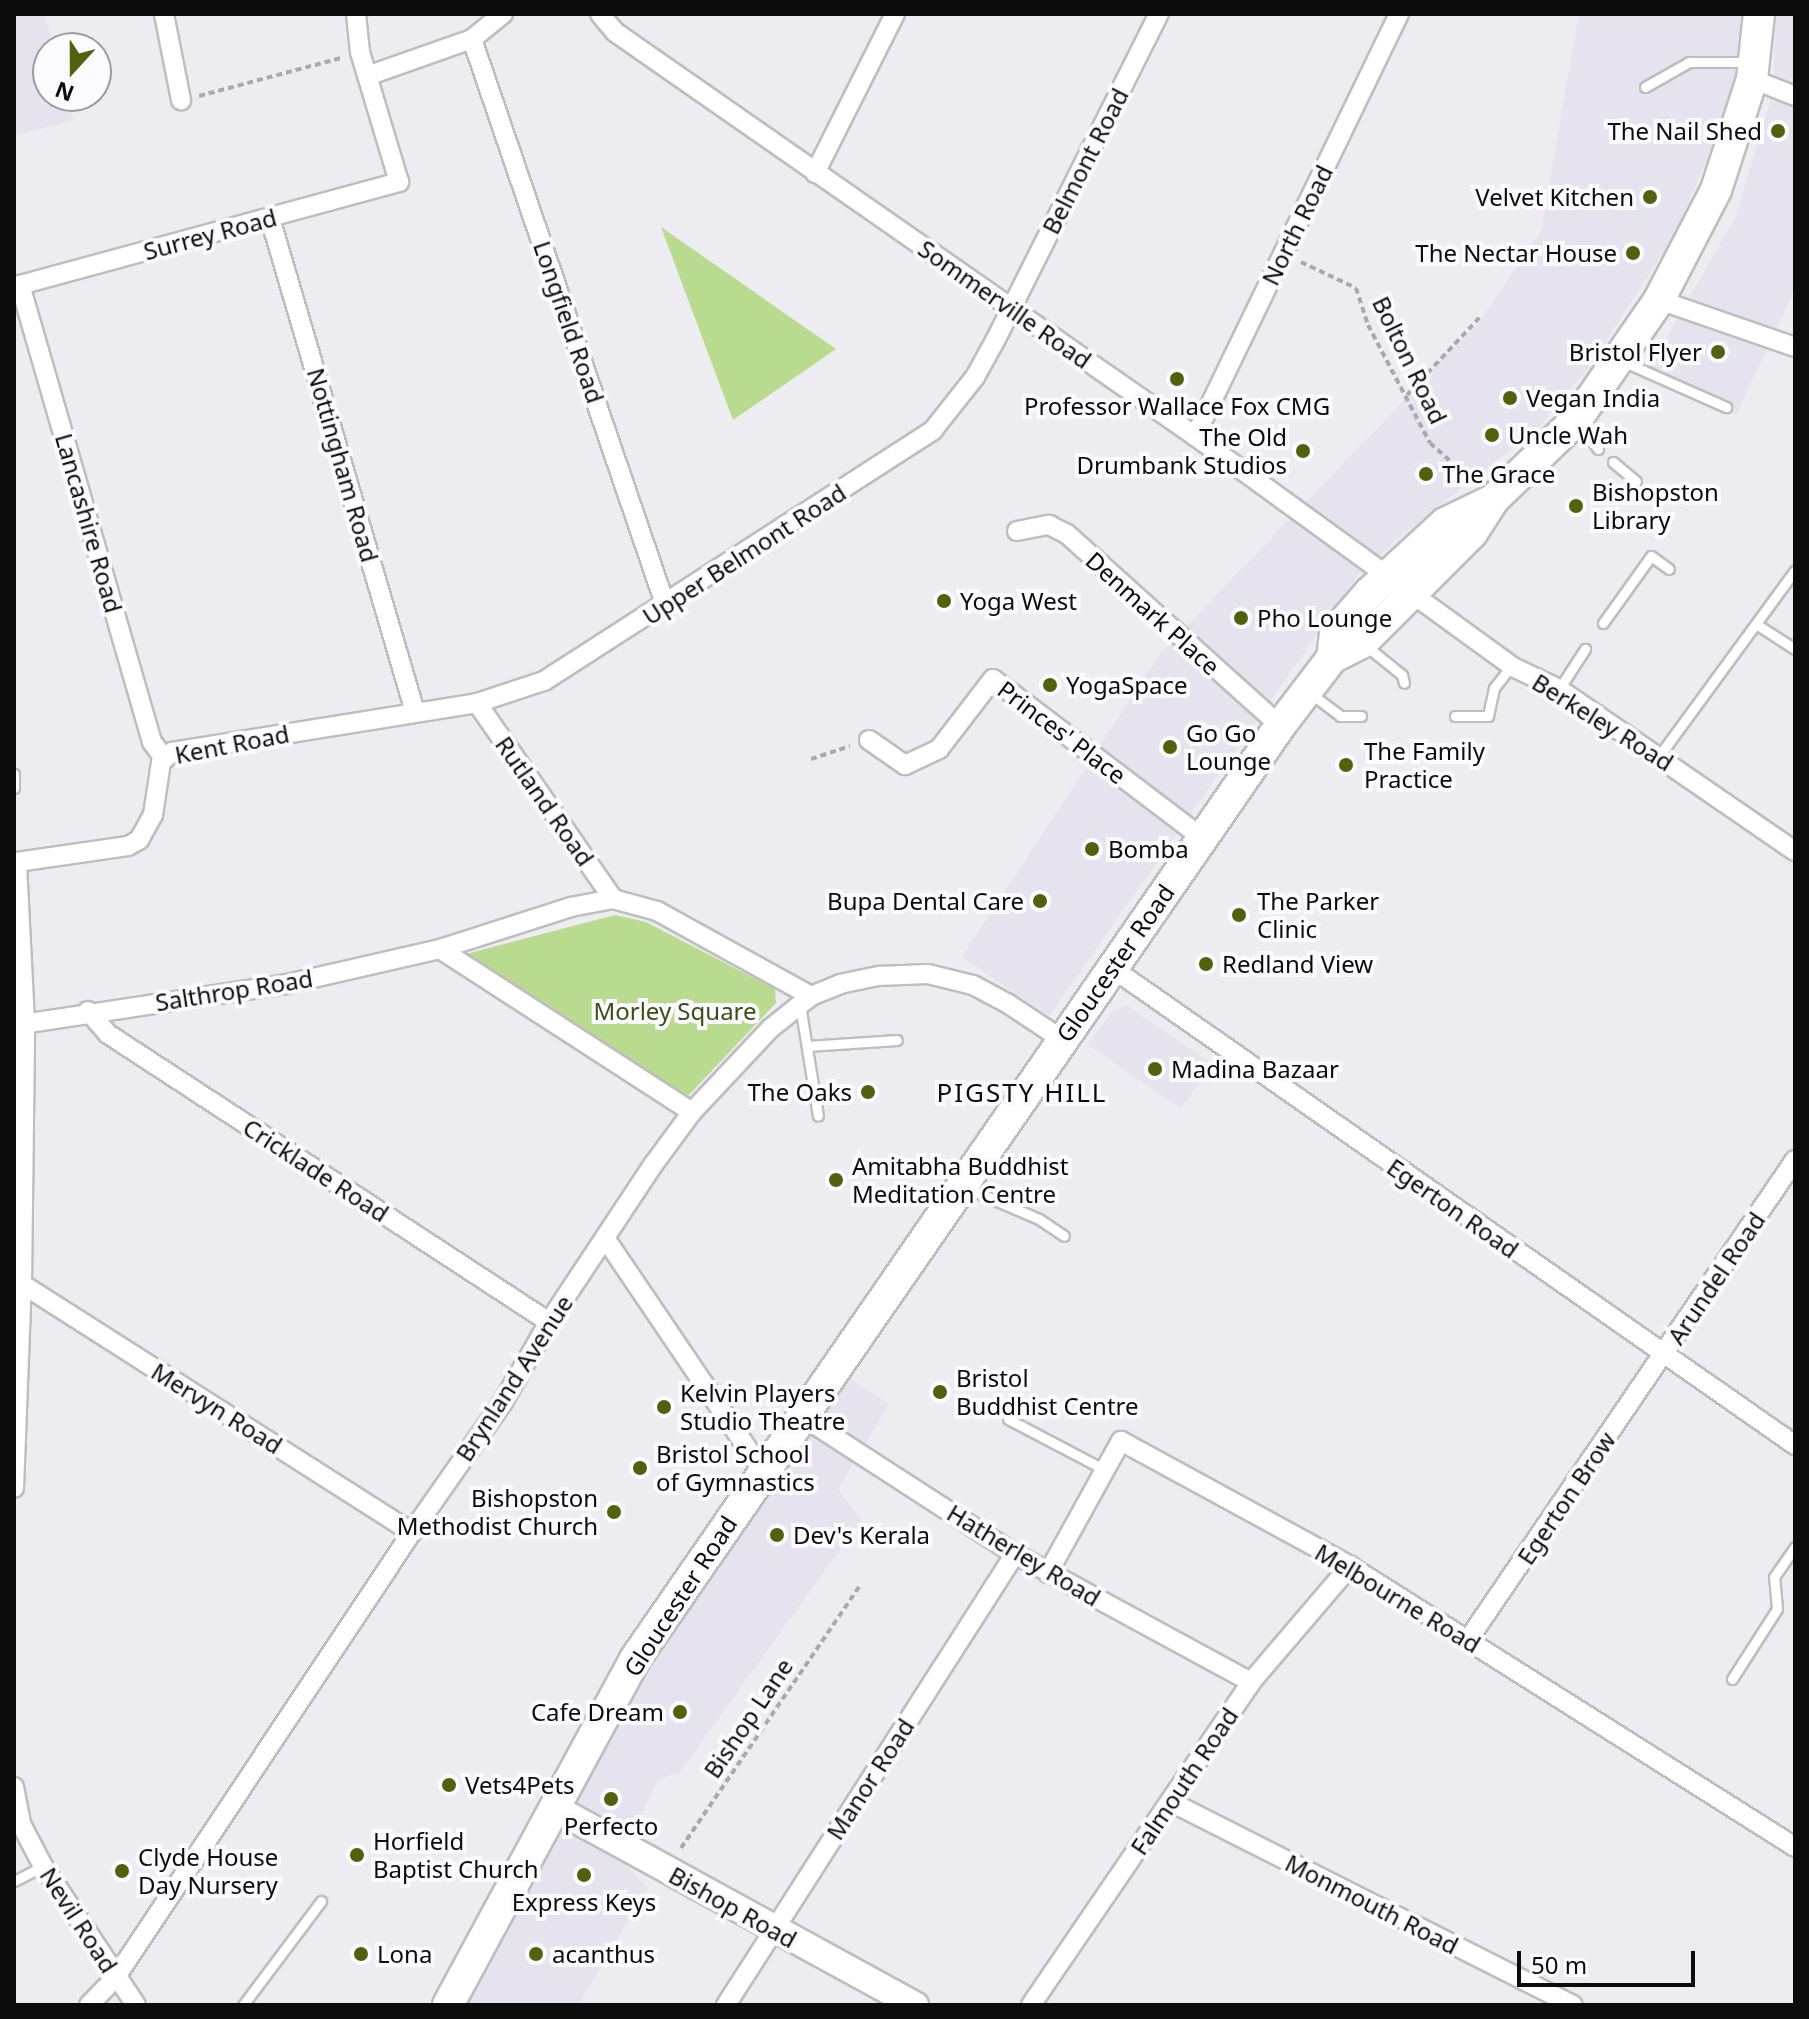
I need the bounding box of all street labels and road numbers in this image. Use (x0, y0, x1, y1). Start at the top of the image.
street label: Belmont Road (1036, 83, 1134, 239)
street label: North Road (1256, 160, 1338, 290)
street label: Surrey Road (140, 202, 280, 266)
street label: Sommerville Road (913, 234, 1097, 374)
street label: Longfield Road (528, 237, 610, 407)
street label: Bolton Road (1367, 292, 1453, 428)
street label: Nottingham Road (302, 365, 384, 565)
street label: Lancashire Road (50, 430, 128, 616)
street label: Upper Belmont Road (637, 478, 851, 630)
street label: Denmark Place (1080, 545, 1226, 681)
street label: Berkeley Road (1527, 667, 1679, 777)
street label: Princes' Place (992, 674, 1132, 790)
street label: Kent Road (172, 719, 292, 769)
street label: Rutland Road (490, 731, 600, 871)
street label: Gloucester Road (1050, 879, 1180, 1047)
street label: Salthrop Road (153, 963, 315, 1017)
street label: Cricklade Road (238, 1112, 394, 1228)
street label: Egerton Road (1382, 1152, 1524, 1264)
street label: Arundel Road (1661, 1206, 1771, 1350)
street label: Brynland Avenue (450, 1290, 578, 1466)
street label: Mervyn Road (146, 1356, 288, 1460)
street label: Egerton Brow (1511, 1426, 1621, 1570)
street label: Hatherley Road (942, 1498, 1106, 1612)
street label: Gloucester Road (617, 1510, 743, 1682)
street label: Melbourne Road (1310, 1537, 1486, 1659)
street label: Bishop Lane (697, 1653, 799, 1783)
street label: Falmouth Road (1124, 1702, 1244, 1860)
street label: Manor Road (820, 1713, 920, 1845)
street label: Monmouth Road (1281, 1848, 1463, 1960)
street label: Bishop Road (664, 1860, 802, 1954)
street label: Nevil Road (34, 1862, 124, 1978)

